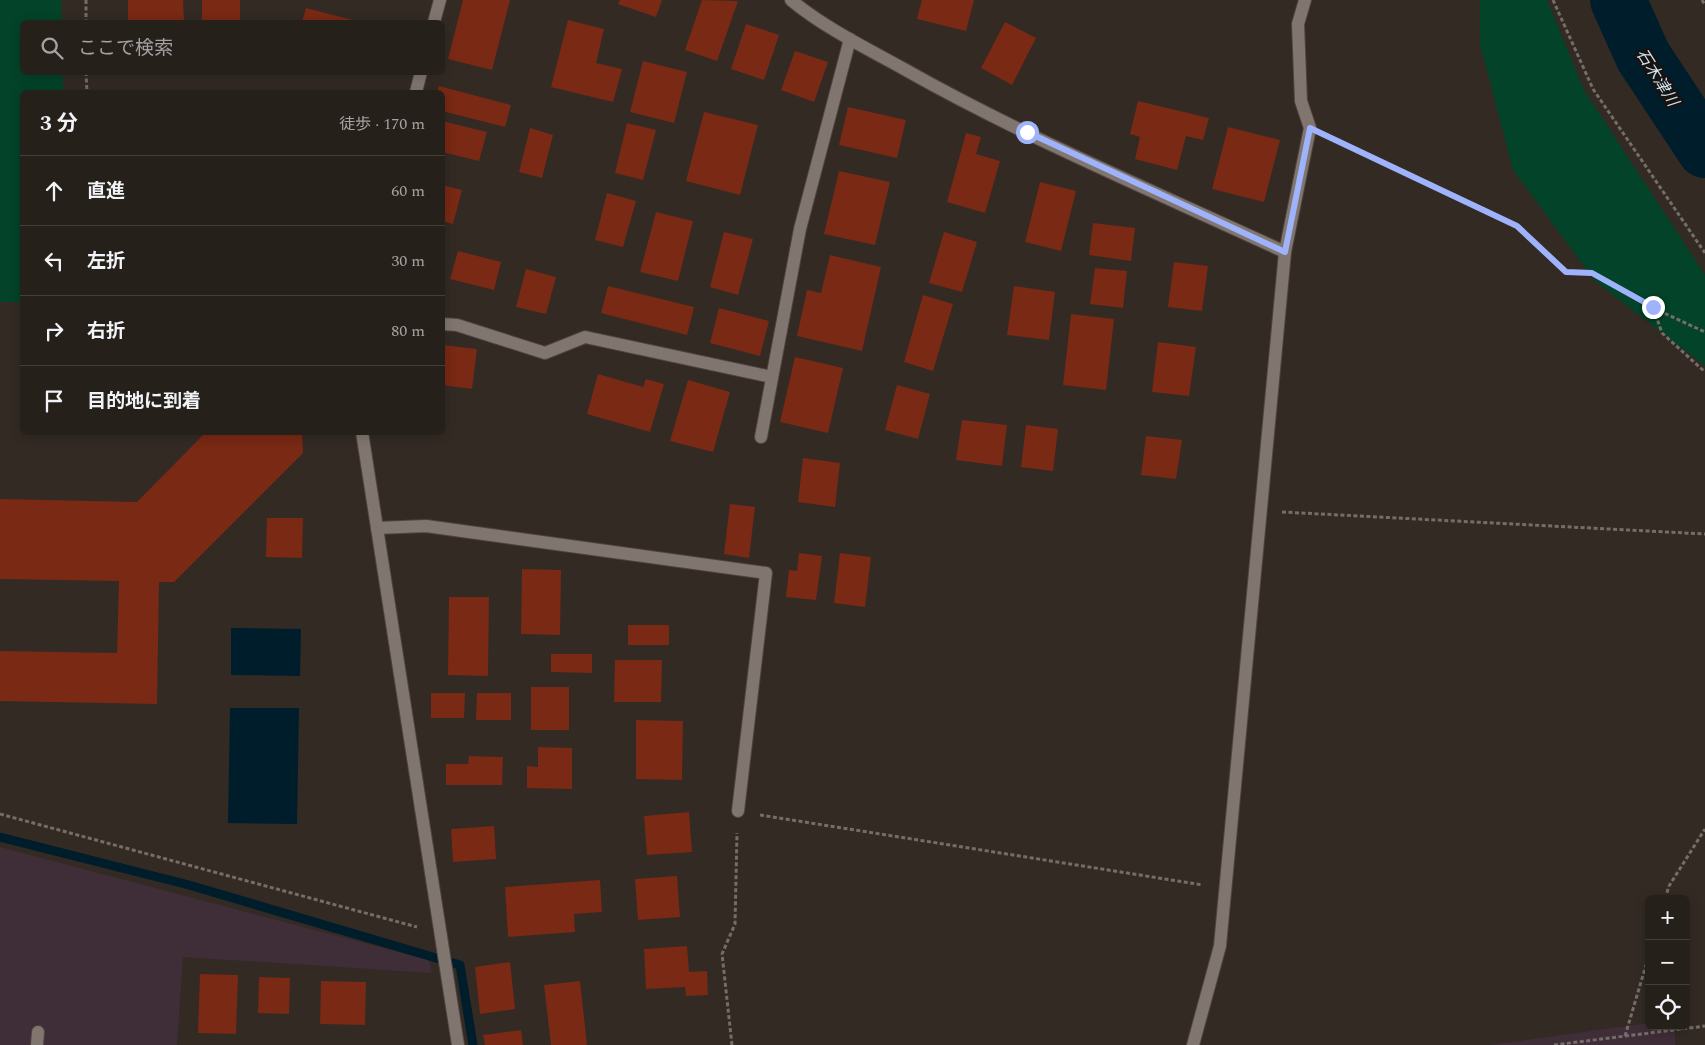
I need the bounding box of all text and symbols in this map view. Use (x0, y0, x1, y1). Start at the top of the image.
search box (20, 20, 445, 75)
icon: search (38, 34, 66, 62)
text: ここで検索 (78, 34, 173, 63)
water label: 石木津川 (1630, 44, 1685, 113)
text: 3 分 (40, 108, 78, 140)
text: 徒歩 · 170 m (339, 112, 425, 136)
route start (1016, 121, 1039, 144)
icon: ahead (40, 177, 68, 205)
text: 直進 (87, 177, 125, 206)
text: 60 m (391, 179, 425, 203)
icon: left (40, 247, 68, 275)
text: 左折 (87, 247, 125, 276)
text: 30 m (391, 249, 425, 273)
route end (1642, 296, 1665, 319)
icon: right (40, 317, 68, 345)
text: 右折 (87, 317, 125, 346)
text: 80 m (391, 319, 425, 343)
icon: arrive (40, 387, 68, 415)
text: 目的地に到着 (87, 387, 201, 416)
map controls (1645, 895, 1690, 1030)
button: + (1645, 895, 1690, 940)
button: − (1645, 940, 1690, 985)
button: locate (1645, 985, 1690, 1030)

